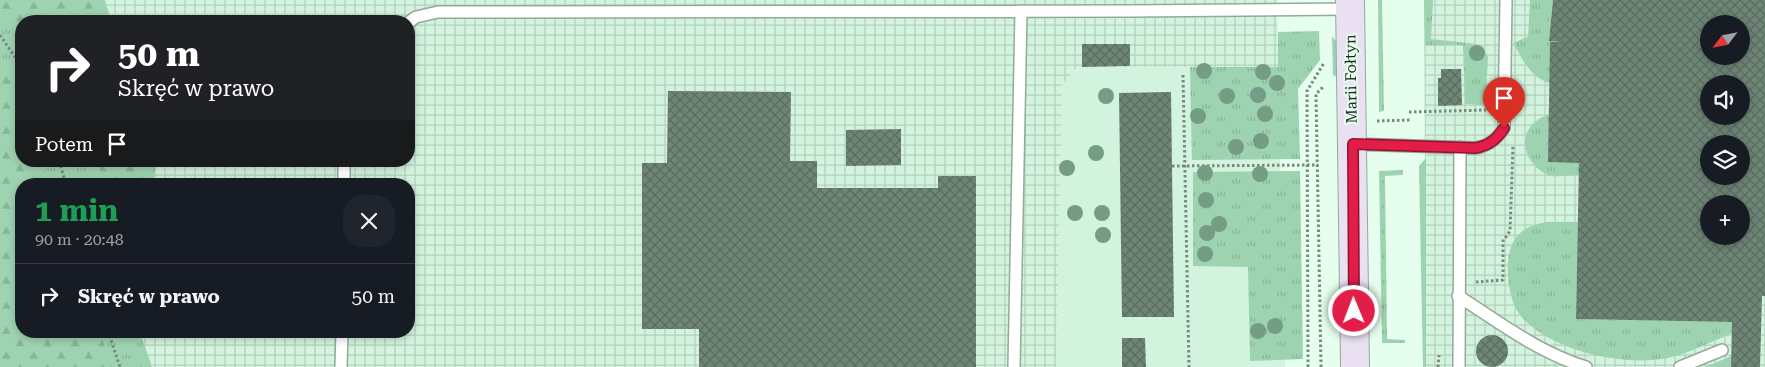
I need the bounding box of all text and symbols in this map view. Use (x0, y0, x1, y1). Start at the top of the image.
north arrow (1700, 15, 1750, 65)
map controls (1700, 15, 1750, 245)
text: 50 m (118, 34, 200, 75)
street label: Marii Fołtyn (1341, 34, 1361, 124)
icon: right (35, 35, 100, 100)
button: sound (1700, 75, 1750, 125)
text: Skręć w prawo (118, 76, 274, 101)
pin (1483, 77, 1525, 128)
icon: arrive (1490, 84, 1518, 112)
icon: arrive (103, 130, 131, 158)
text: Potem (35, 133, 93, 156)
button: layers (1700, 135, 1750, 185)
text: 1 min (35, 193, 118, 228)
button: close (343, 195, 395, 247)
button: + (1700, 195, 1750, 245)
text: 90 m · 20:48 (35, 230, 124, 249)
icon: right (35, 282, 63, 310)
position arrow (1327, 284, 1379, 336)
text: Skręć w prawo (78, 285, 220, 308)
text: 50 m (352, 285, 395, 308)

